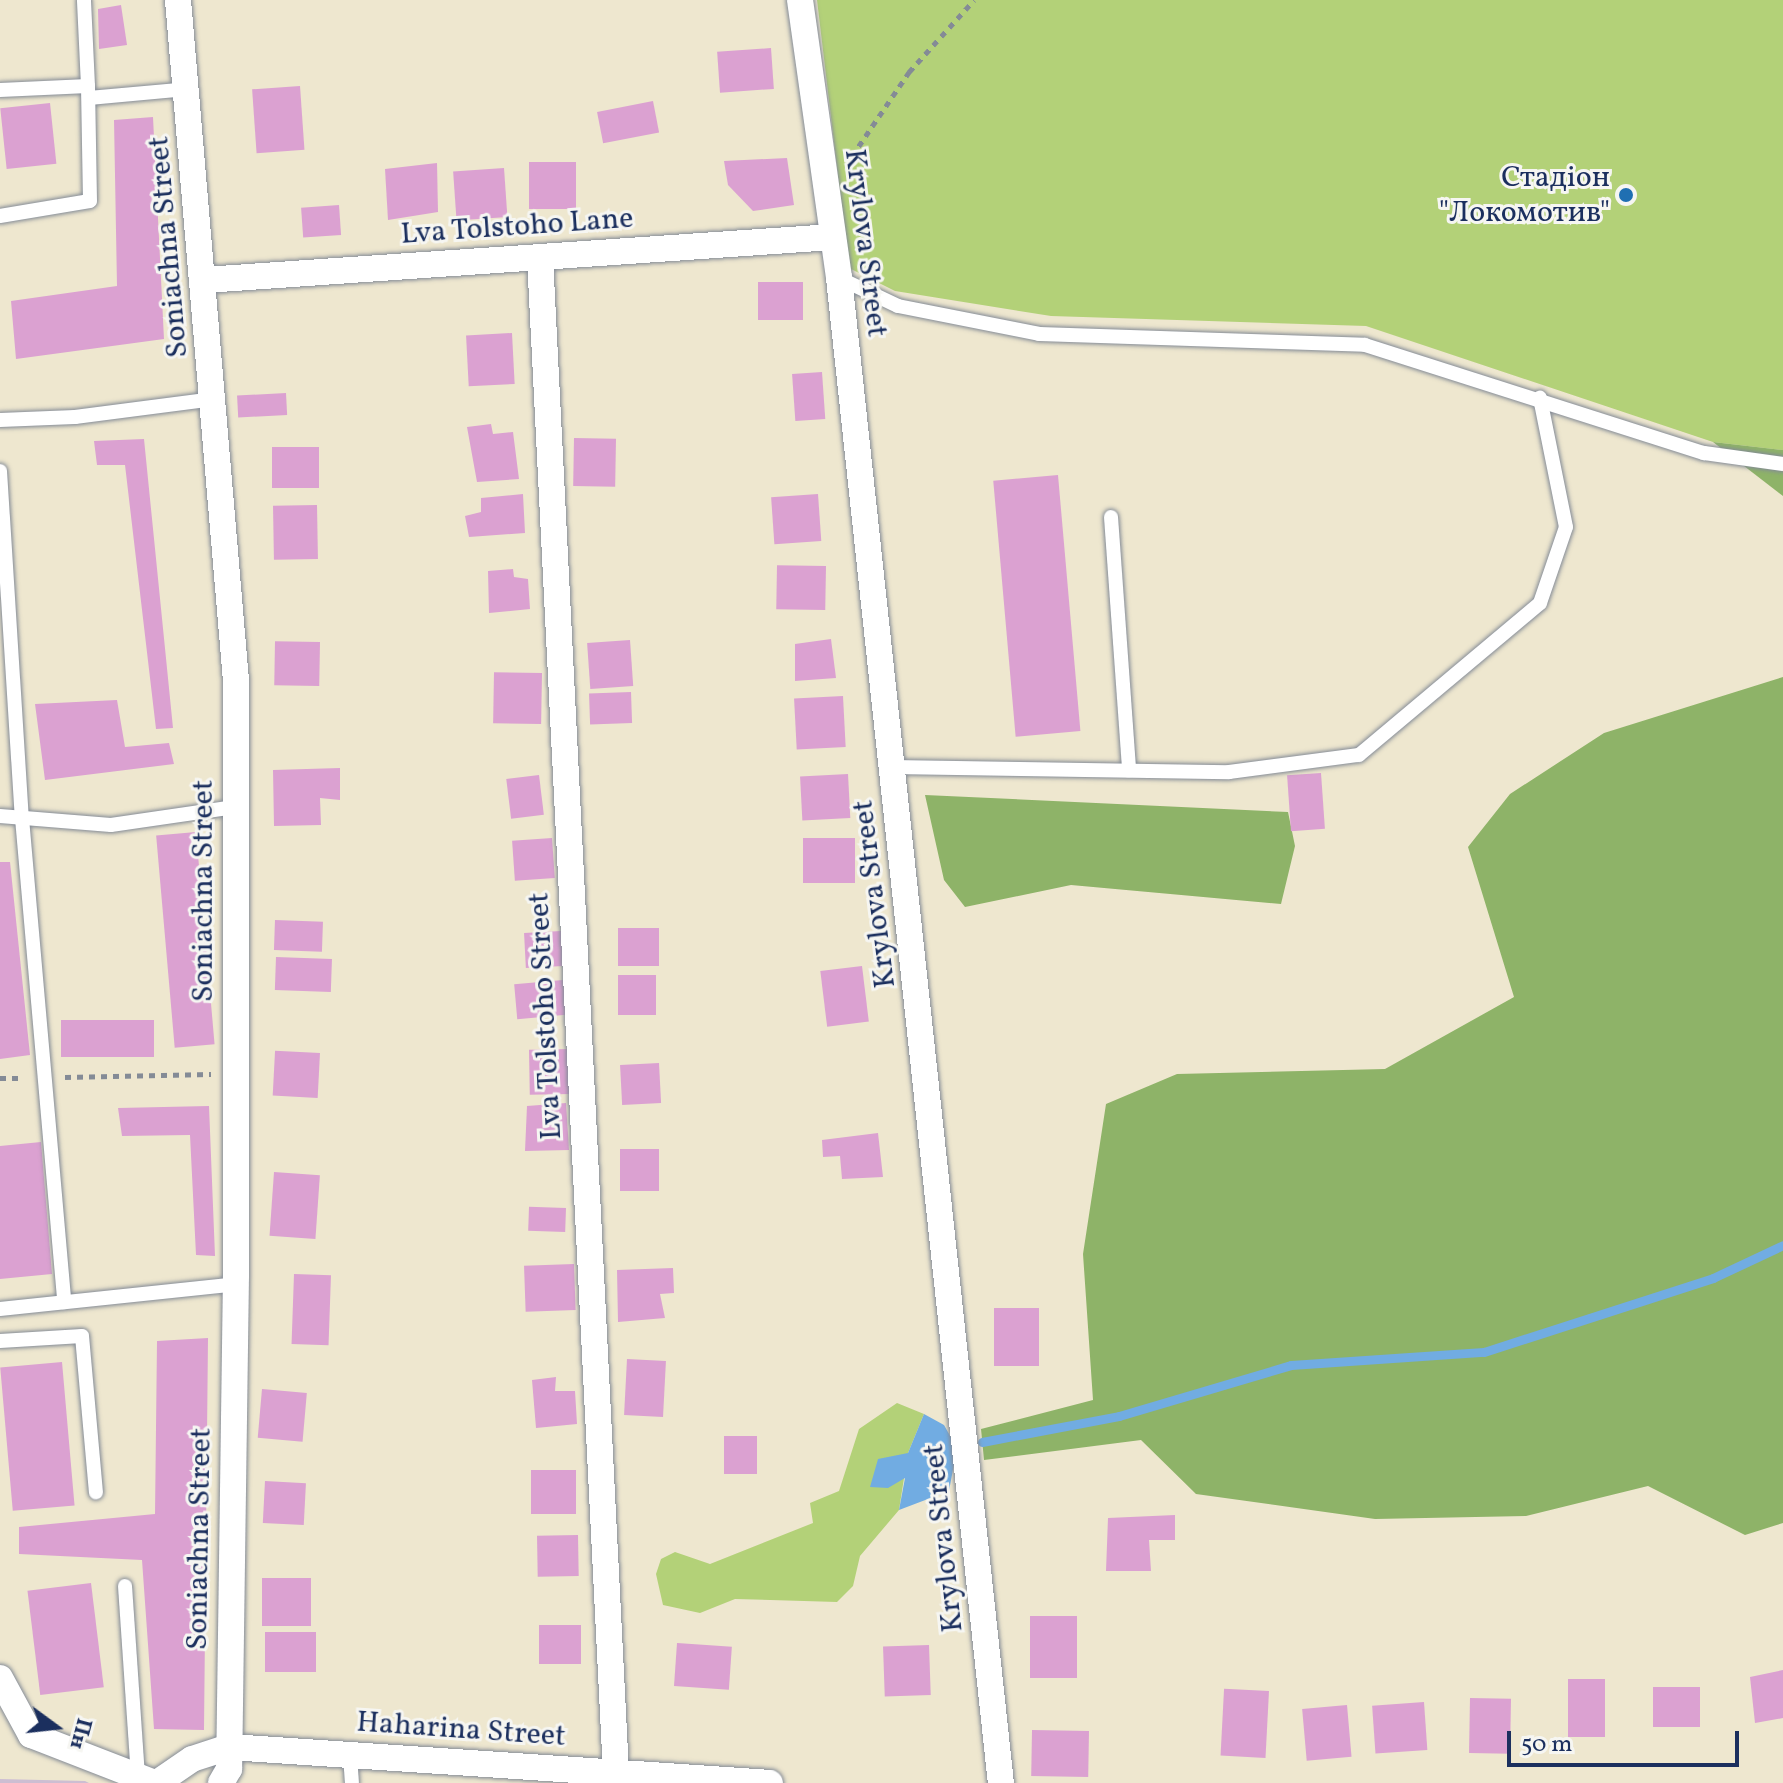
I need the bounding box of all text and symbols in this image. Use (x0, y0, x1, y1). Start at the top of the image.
street label: Soniachna Street (141, 135, 197, 359)
street label: Krylova Street (836, 147, 894, 339)
place label: Стадіон "Локомотив" (1439, 160, 1610, 230)
marker: Стадіон "Локомотив" (1617, 186, 1635, 204)
street label: Lva Tolstoho Lane (399, 201, 635, 253)
street label: Soniachna Street (186, 780, 222, 1002)
street label: Krylova Street (846, 798, 904, 990)
street label: Lva Tolstoho Street (522, 891, 570, 1141)
street label: Soniachna Street (180, 1427, 220, 1651)
street label: Krylova Street (916, 1442, 972, 1634)
north arrow (16, 1687, 96, 1767)
street label: Haharina Street (355, 1705, 567, 1755)
text: Пн (61, 1714, 99, 1752)
scale bar (1511, 1715, 1743, 1765)
text: 50 m (1521, 1728, 1573, 1762)

